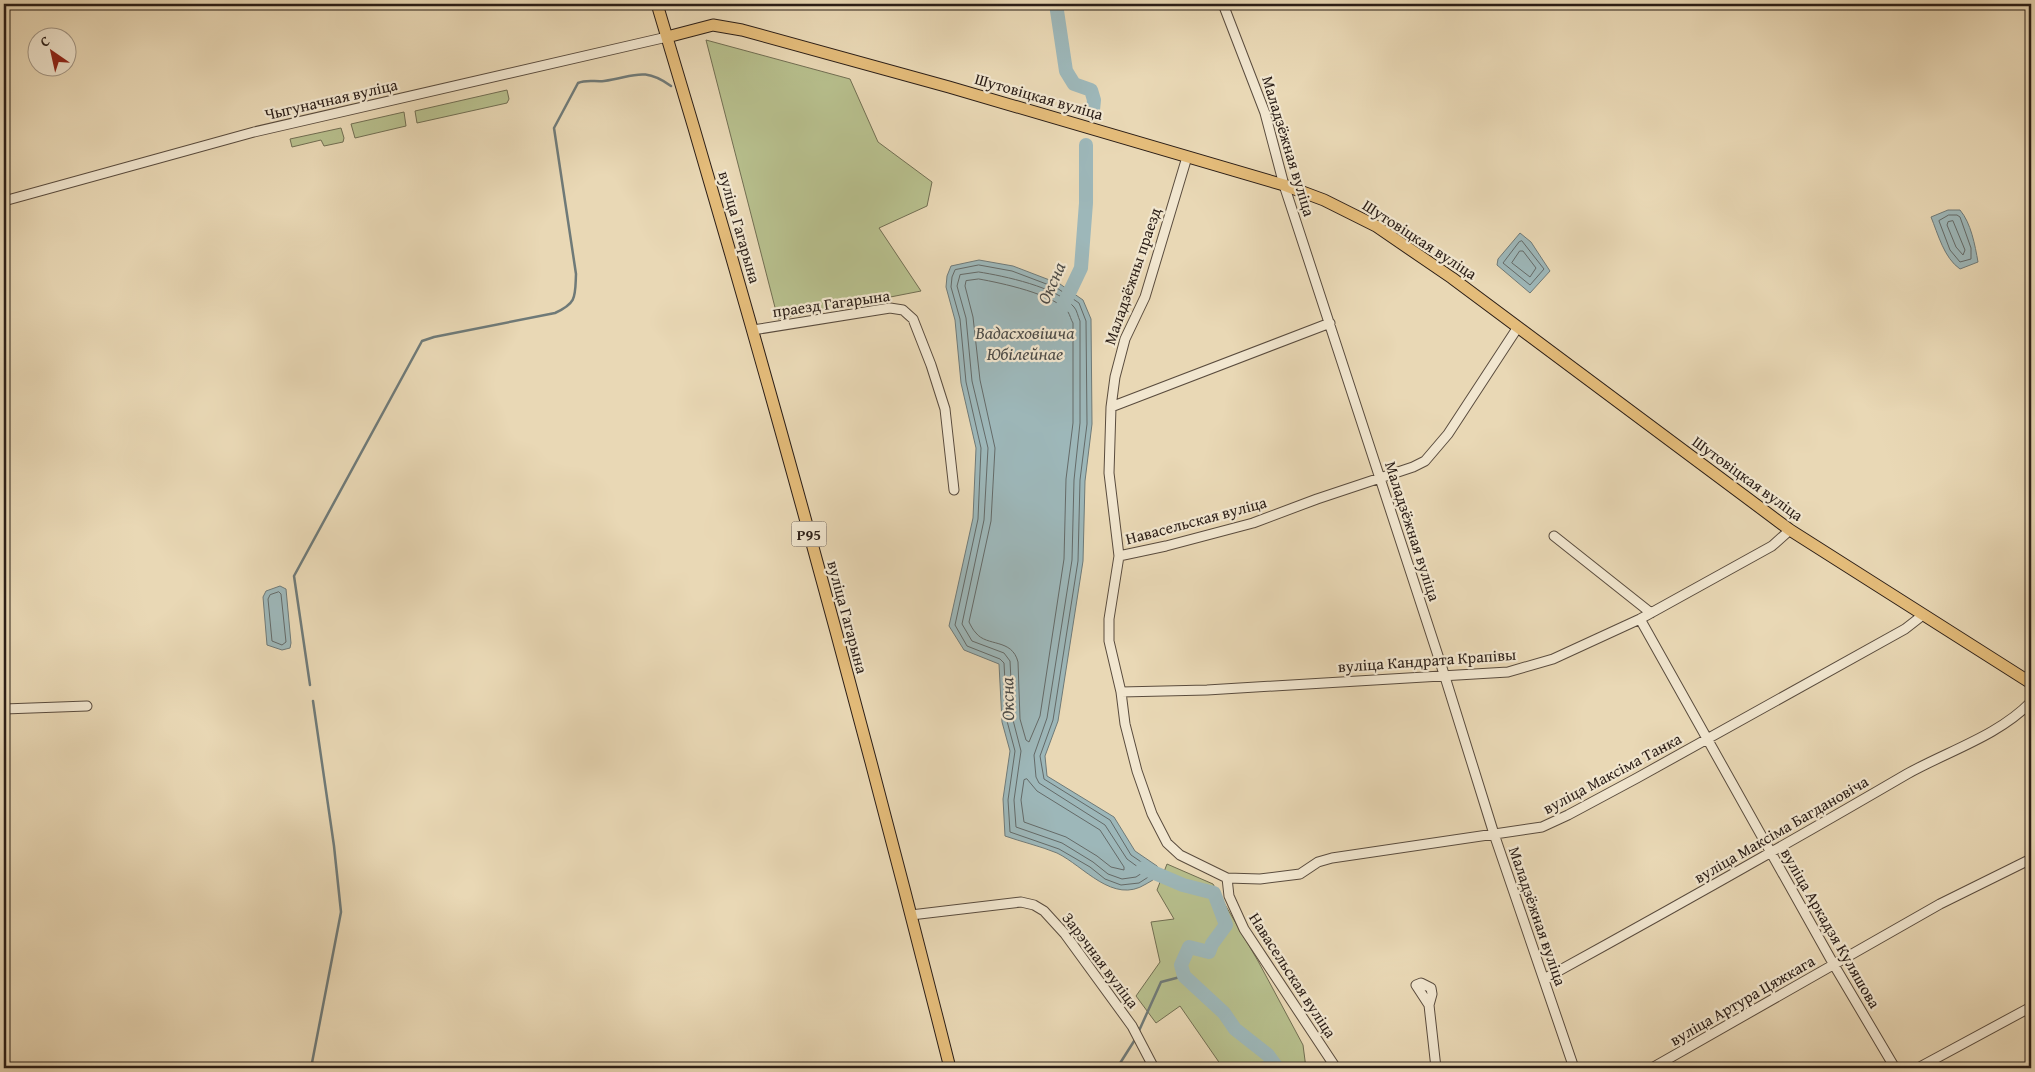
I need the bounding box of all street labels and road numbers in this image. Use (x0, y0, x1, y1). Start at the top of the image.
street label: Шутовіцкая вуліца (972, 66, 1106, 126)
street label: Чыгуначная вуліца (262, 72, 400, 126)
street label: Маладзёжная вуліца (1256, 73, 1322, 220)
street label: вуліца Гагарына (712, 168, 768, 286)
street label: Шутовіцкая вуліца (1358, 193, 1482, 285)
street label: Маладзёжны праезд (1097, 204, 1167, 348)
street label: праезд Гагарына (771, 283, 892, 323)
street label: Шутовіцкая вуліца (1687, 429, 1809, 527)
street label: Маладзёжная вуліца (1379, 458, 1447, 604)
street label: Навасельская вуліца (1123, 490, 1270, 550)
road number: Р95 (792, 522, 826, 546)
street label: вуліца Гагарына (821, 558, 875, 676)
street label: вуліца Кандрата Крапівы (1337, 642, 1517, 678)
street label: вуліца Максіма Танка (1538, 726, 1686, 820)
street label: вуліца Максіма Багдановіча (1689, 769, 1873, 889)
street label: Маладзёжная вуліца (1503, 843, 1573, 989)
street label: вуліца Аркадзя Куляшова (1775, 843, 1887, 1013)
street label: Зарэчная вуліца (1057, 907, 1145, 1013)
street label: Навасельская вуліца (1243, 908, 1343, 1043)
street label: вуліца Артура Цяжкага (1665, 948, 1819, 1051)

